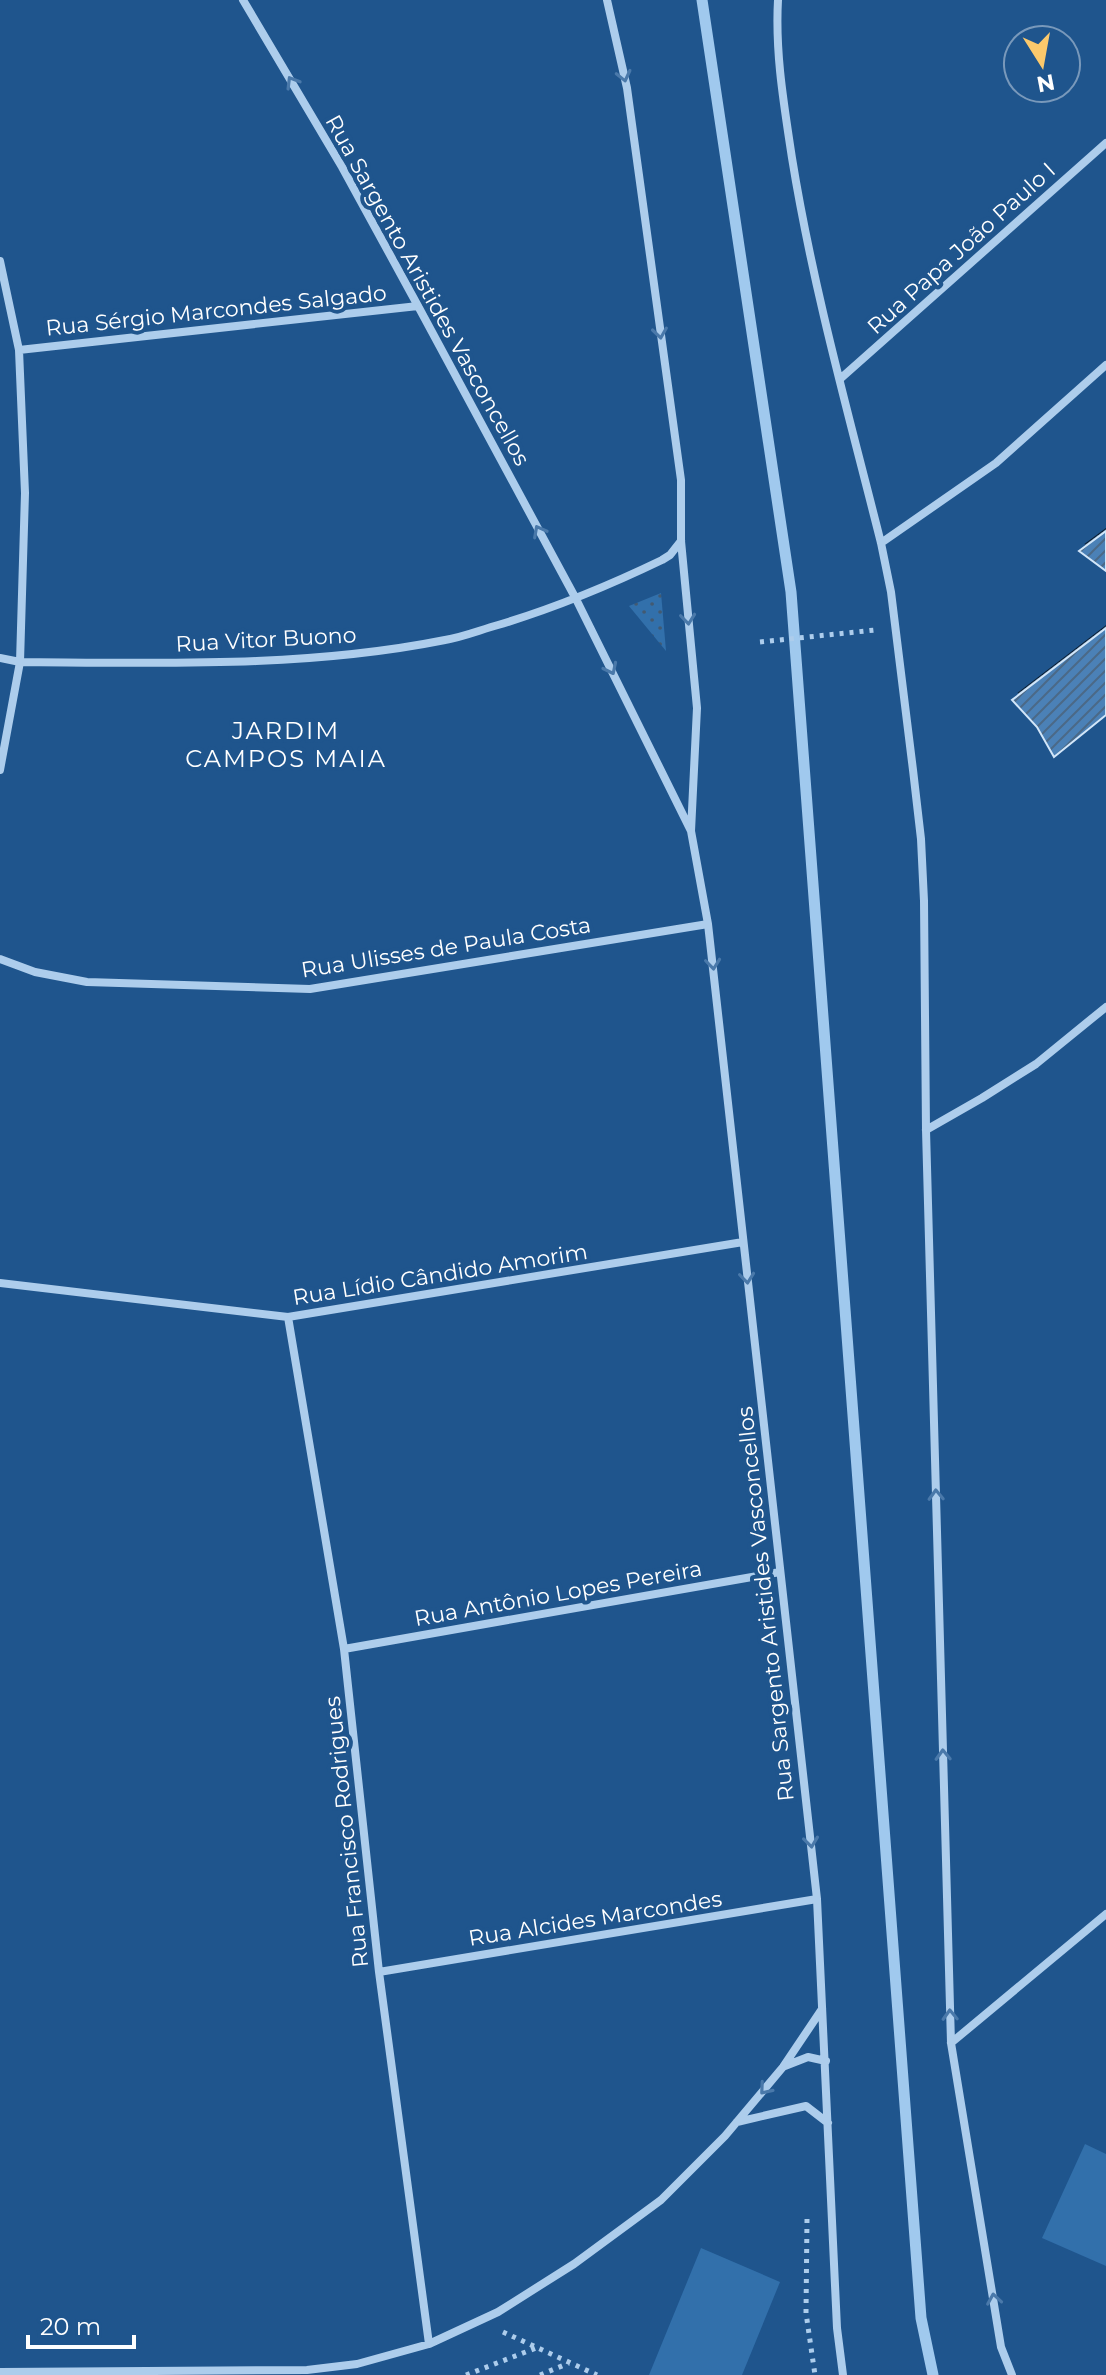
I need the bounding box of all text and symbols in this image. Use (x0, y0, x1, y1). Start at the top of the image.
north arrow (1002, 24, 1082, 104)
text: N (1034, 68, 1057, 98)
one-way arrow (615, 69, 632, 82)
one-way arrow (286, 76, 302, 91)
street label: Rua Sargento Aristides Vasconcellos (320, 110, 536, 471)
street label: Rua Papa João Paulo I (862, 157, 1061, 340)
street label: Rua Sérgio Marcondes Salgado (44, 279, 388, 342)
one-way arrow (651, 327, 668, 340)
one-way arrow (533, 524, 548, 539)
one-way arrow (680, 613, 697, 626)
street label: Rua Vitor Buono (175, 621, 357, 658)
one-way arrow (601, 661, 616, 676)
district label: JARDIM CAMPOS MAIA (185, 716, 387, 773)
street label: Rua Ulisses de Paula Costa (299, 911, 593, 984)
one-way arrow (704, 957, 721, 970)
street label: Rua Lídio Cândido Amorim (291, 1238, 589, 1311)
one-way arrow (738, 1272, 755, 1285)
street label: Rua Sargento Aristides Vasconcellos (731, 1405, 800, 1803)
one-way arrow (927, 1488, 944, 1501)
street label: Rua Antônio Lopes Pereira (412, 1555, 704, 1632)
street label: Rua Francisco Rodrigues (319, 1695, 374, 1969)
one-way arrow (934, 1748, 952, 1761)
one-way arrow (802, 1836, 819, 1849)
street label: Rua Alcides Marcondes (466, 1885, 724, 1952)
one-way arrow (941, 2008, 959, 2021)
one-way arrow (760, 2080, 775, 2094)
one-way arrow (986, 2293, 1003, 2306)
scale bar (28, 2299, 134, 2349)
text: 20 m (40, 2312, 101, 2341)

